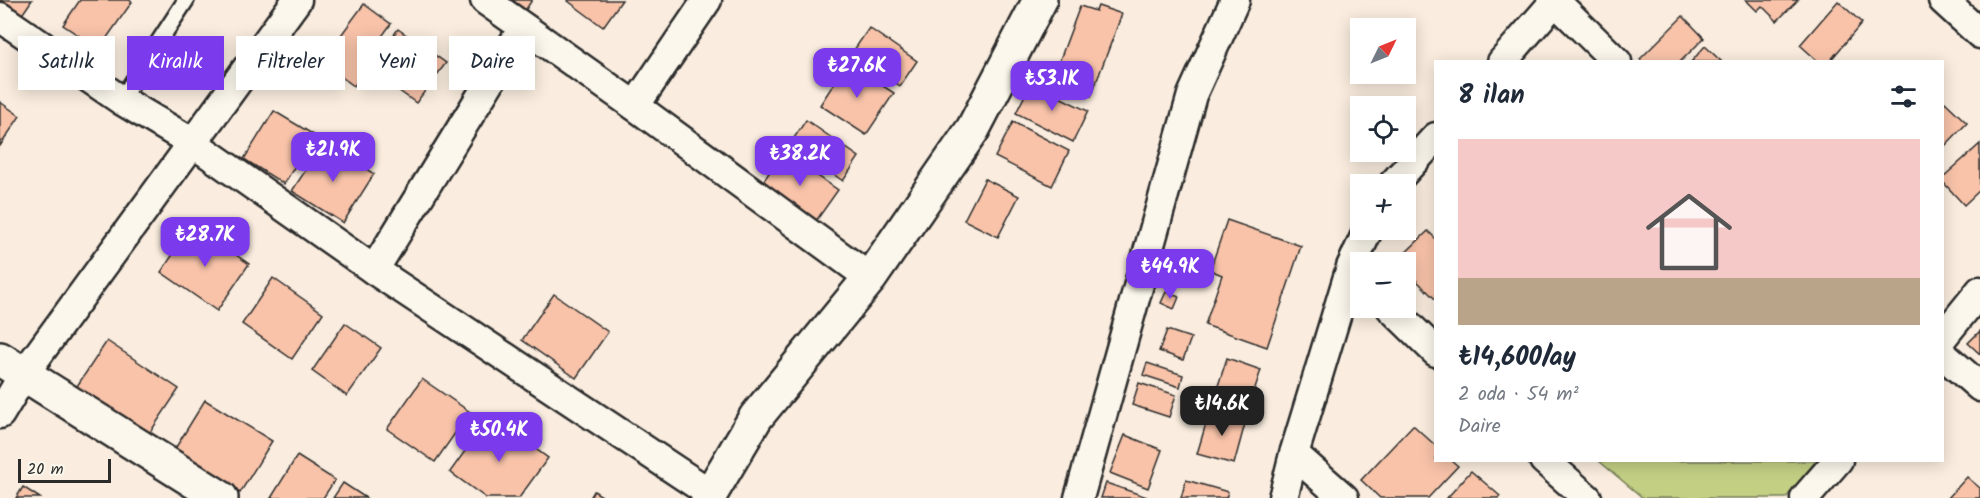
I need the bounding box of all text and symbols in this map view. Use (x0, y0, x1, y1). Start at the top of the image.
north arrow (1350, 18, 1416, 84)
map controls (1350, 18, 1416, 318)
chip: Satılık (18, 36, 115, 90)
chip: Kiralık (127, 36, 224, 90)
chip: Filtreler (236, 36, 345, 90)
chip: Yeni (357, 36, 437, 90)
chip: Daire (449, 36, 535, 90)
pin: ₺27.6K (808, 48, 906, 99)
text: ₺27.6K (827, 51, 887, 83)
pin: ₺53.1K (1003, 61, 1101, 112)
text: ₺53.1K (1025, 64, 1079, 96)
text: 8 ilan (1458, 75, 1525, 117)
icon: filters (1887, 80, 1920, 113)
button: locate (1350, 96, 1416, 162)
pin: ₺21.9K (284, 132, 382, 183)
text: ₺21.9K (305, 135, 361, 167)
pin: ₺38.2K (751, 136, 849, 187)
text: ₺38.2K (769, 139, 831, 171)
button: + (1350, 174, 1416, 240)
icon: home (1635, 178, 1743, 286)
pin: ₺28.7K (156, 217, 254, 268)
text: ₺28.7K (175, 220, 235, 252)
pin: ₺44.9K (1121, 249, 1219, 300)
text: ₺44.9K (1140, 252, 1200, 284)
button: − (1350, 252, 1416, 318)
text: ₺14,600/ay (1458, 337, 1576, 379)
text: 2 oda · 54 m² (1458, 379, 1579, 411)
pin: ₺14.6K (1173, 386, 1271, 437)
text: ₺14.6K (1194, 389, 1250, 421)
text: Daire (1458, 411, 1501, 443)
pin: ₺50.4K (450, 412, 548, 463)
text: ₺50.4K (469, 415, 529, 447)
scale bar (18, 456, 111, 484)
text: 20 m (27, 457, 63, 482)

